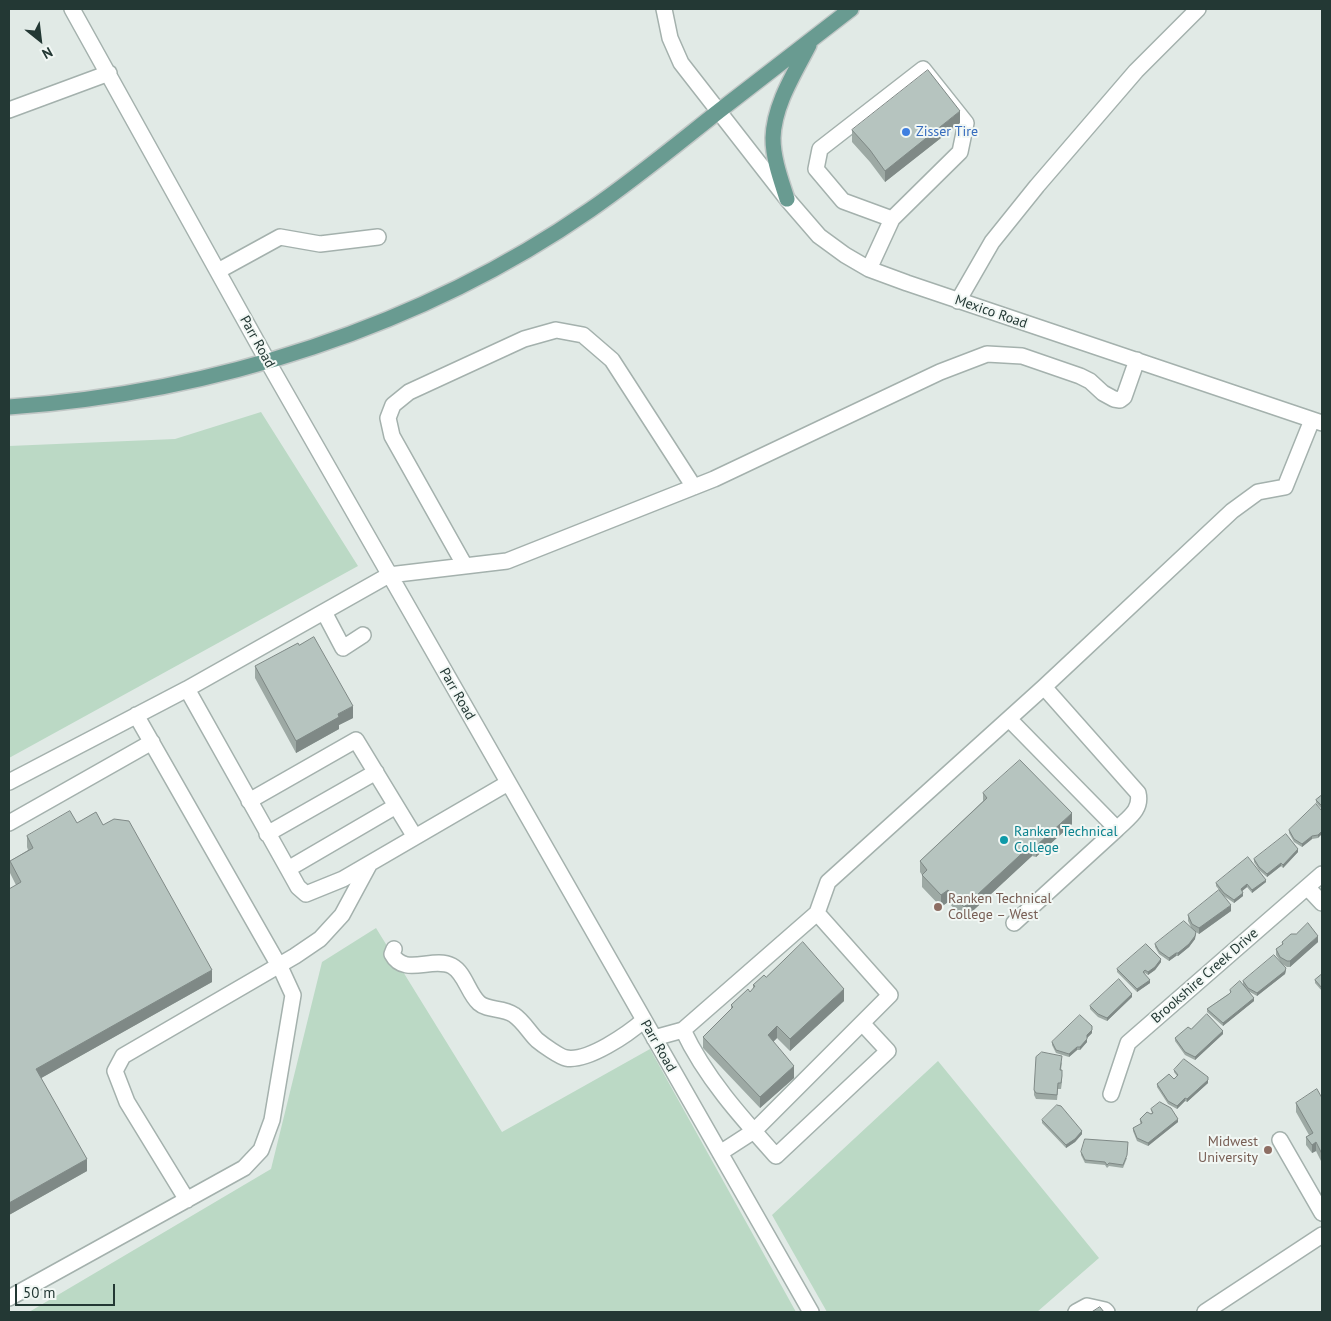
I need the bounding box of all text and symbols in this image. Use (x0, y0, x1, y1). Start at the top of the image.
north arrow (15, 15, 65, 65)
text: N (39, 43, 56, 63)
place label: Zisser Tire (916, 124, 978, 140)
marker: Zisser Tire (900, 126, 912, 138)
street label: Mexico Road (952, 292, 1030, 332)
street label: Parr Road (236, 313, 278, 371)
street label: Parr Road (435, 665, 479, 723)
place label: Ranken Technical College (1014, 824, 1118, 856)
marker: Ranken Technical College (998, 834, 1010, 846)
place label: Ranken Technical College – West (948, 891, 1052, 924)
marker: Ranken Technical College – West (932, 901, 944, 913)
street label: Brookshire Creek Drive (1148, 925, 1262, 1027)
street label: Parr Road (636, 1017, 680, 1075)
place label: Midwest University (1198, 1134, 1258, 1166)
marker: Midwest University (1262, 1144, 1274, 1156)
scale bar (18, 1274, 118, 1306)
text: 50 m (23, 1283, 56, 1302)

